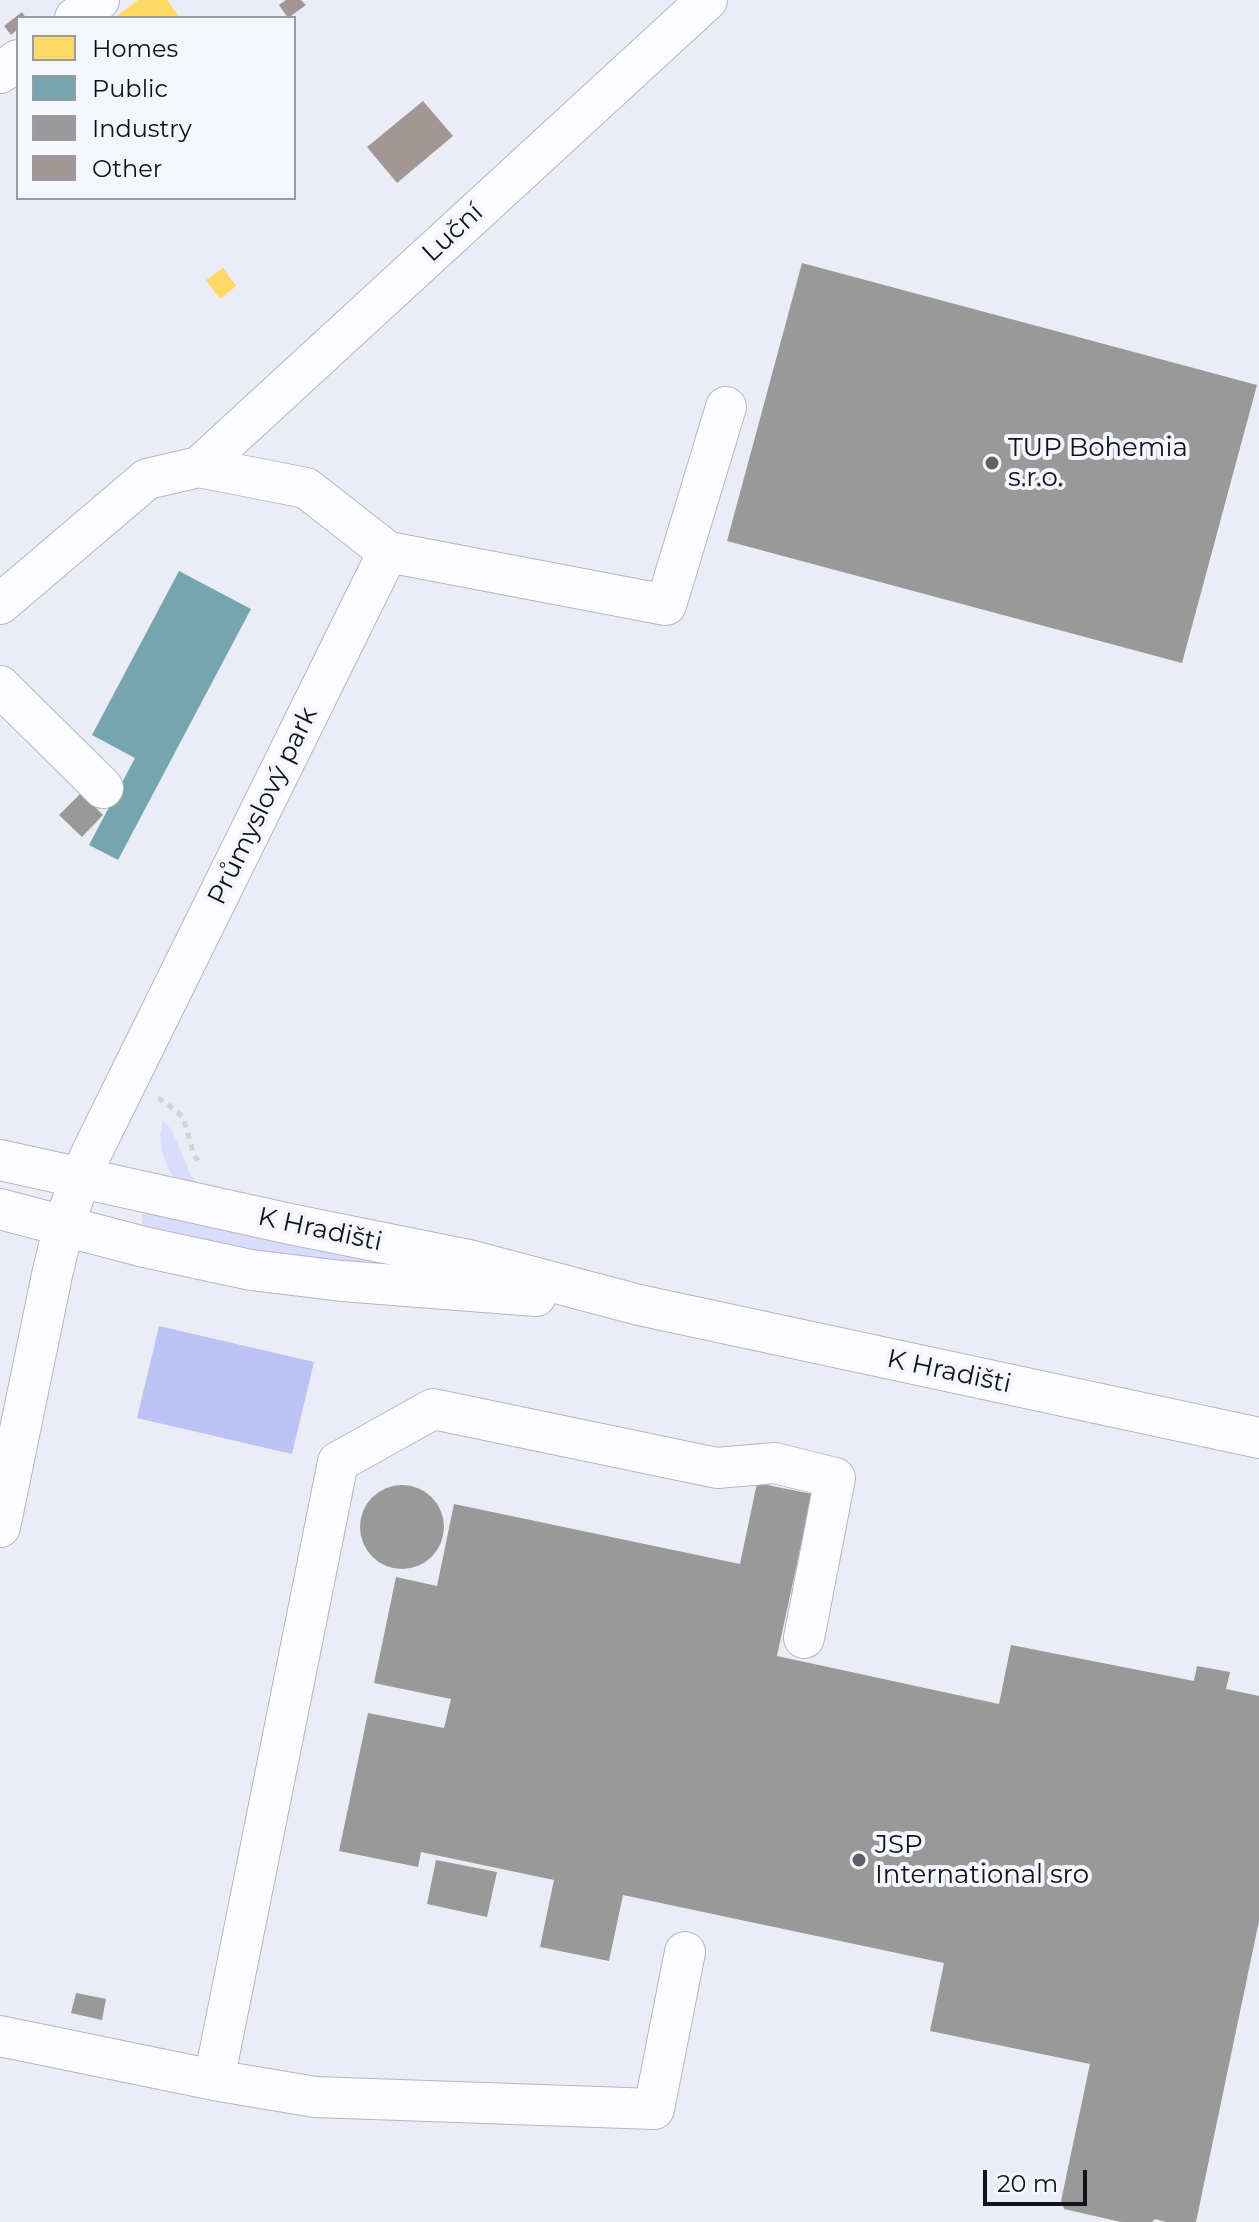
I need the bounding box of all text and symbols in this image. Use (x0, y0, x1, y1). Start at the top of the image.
legend (16, 16, 296, 200)
text: Homes (92, 34, 178, 63)
text: Public (92, 74, 168, 103)
text: Industry (92, 114, 192, 143)
text: Other (92, 154, 162, 183)
street label: Luční (416, 197, 490, 269)
place label: TUP Bohemia s.r.o. (1008, 432, 1188, 494)
marker: TUP Bohemia s.r.o. (983, 454, 1001, 472)
street label: Průmyslový park (202, 702, 324, 910)
street label: K Hradišti (255, 1202, 385, 1258)
street label: K Hradišti (884, 1344, 1014, 1400)
place label: JSP International sro (875, 1829, 1089, 1890)
marker: JSP International sro (850, 1851, 868, 1869)
scale bar (987, 2154, 1091, 2204)
text: 20 m (997, 2169, 1058, 2198)

